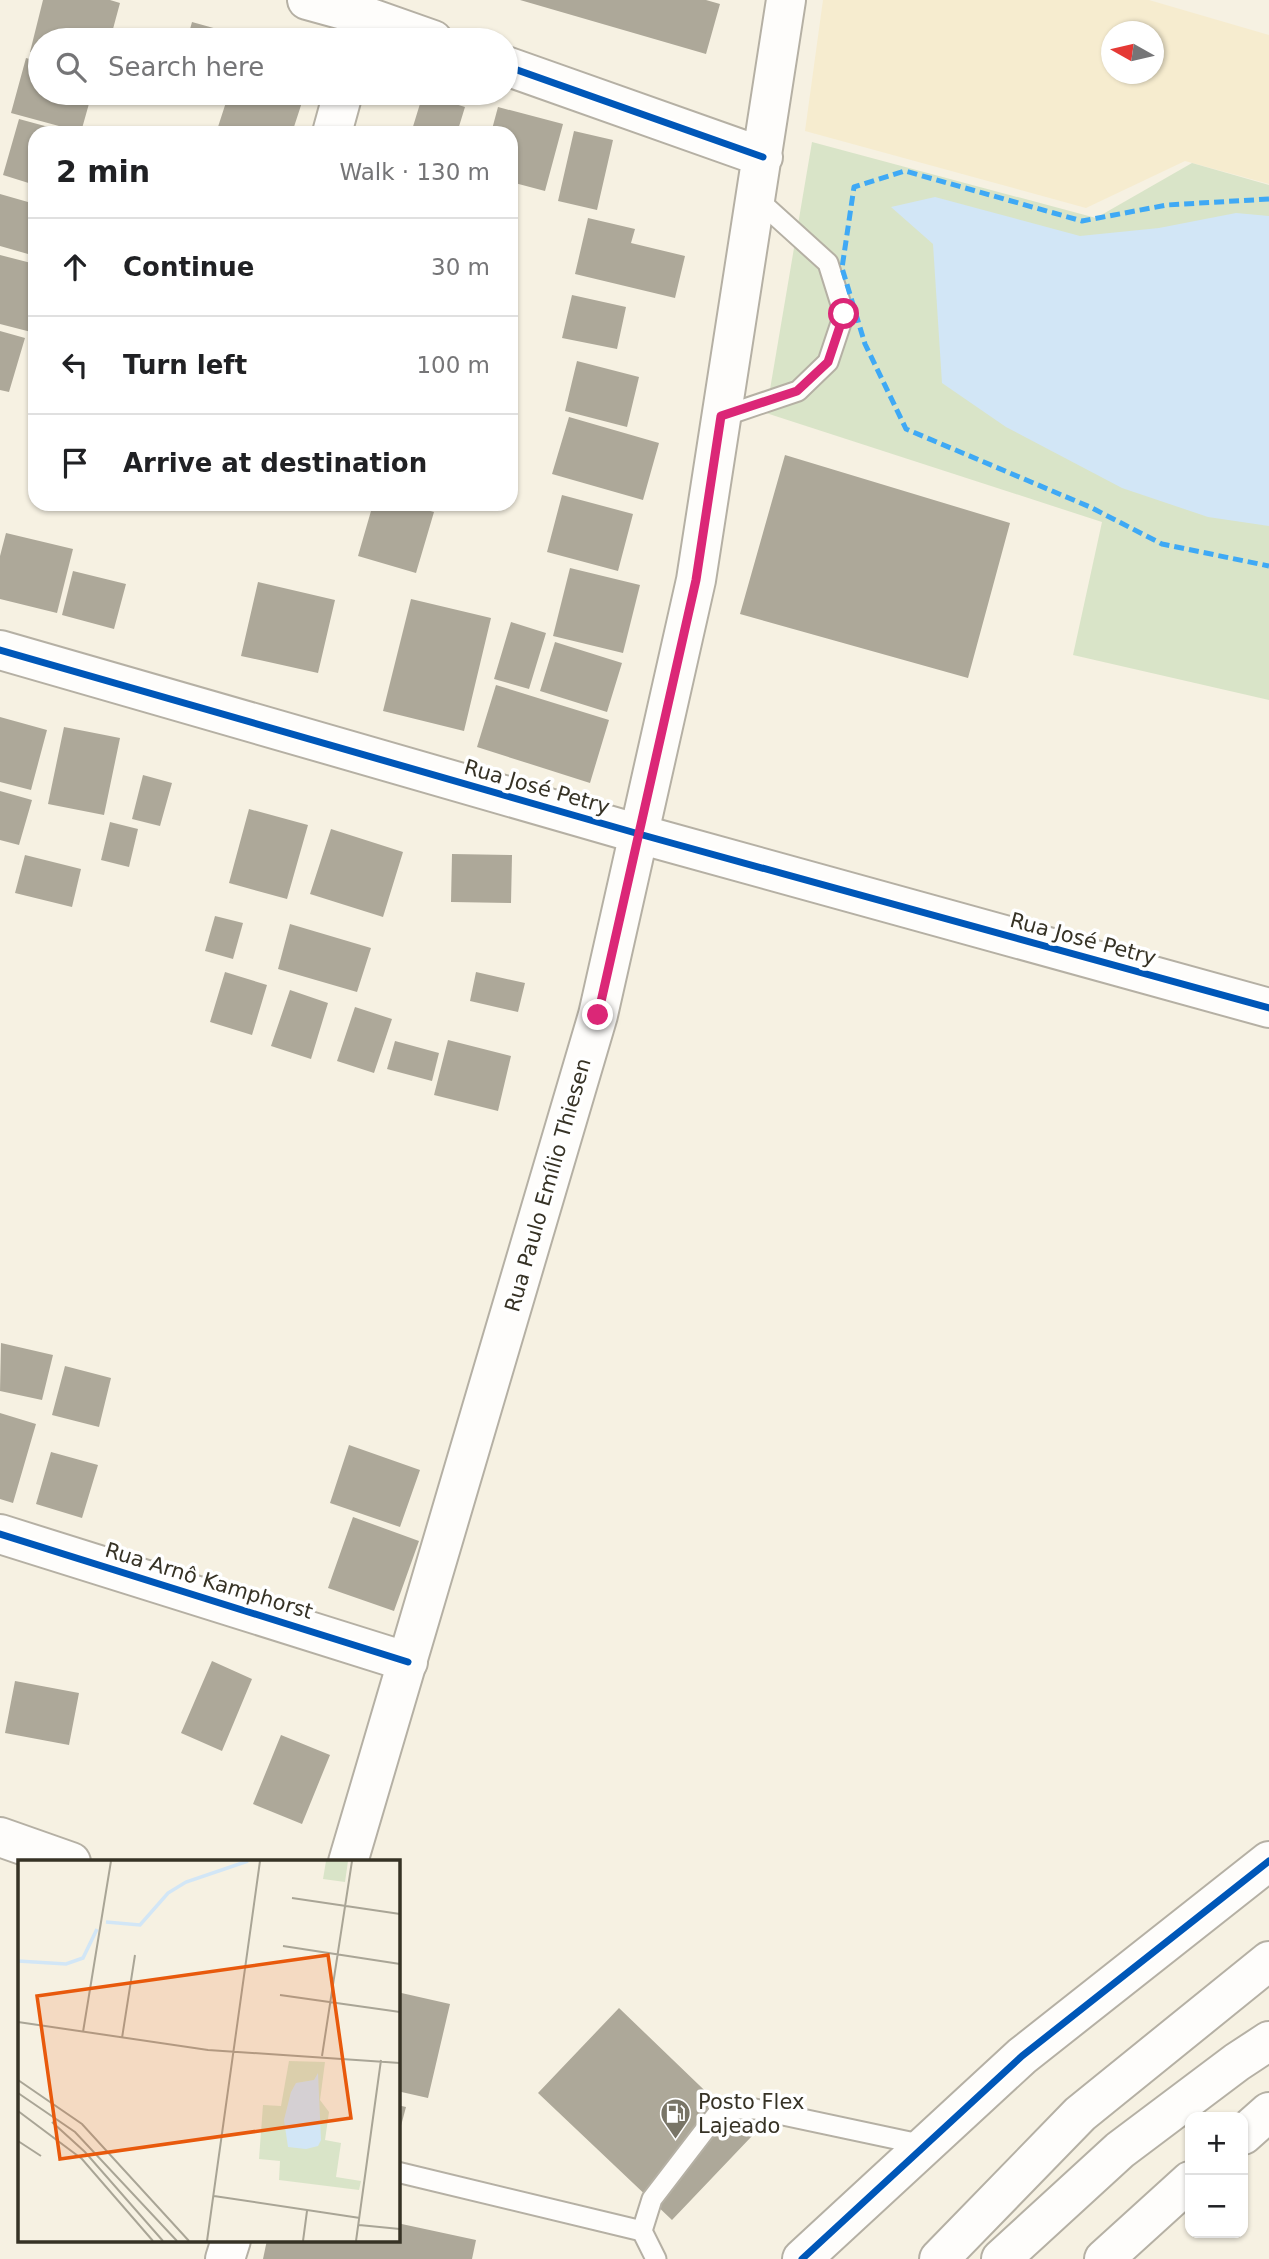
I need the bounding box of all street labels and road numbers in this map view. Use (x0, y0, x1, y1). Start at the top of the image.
street label: Rua José Petry (461, 755, 613, 819)
street label: Rua José Petry (1007, 908, 1159, 970)
street label: Rua Paulo Emílio Thiesen (500, 1055, 596, 1315)
street label: Rua Arnô Kamphorst (102, 1538, 316, 1624)

